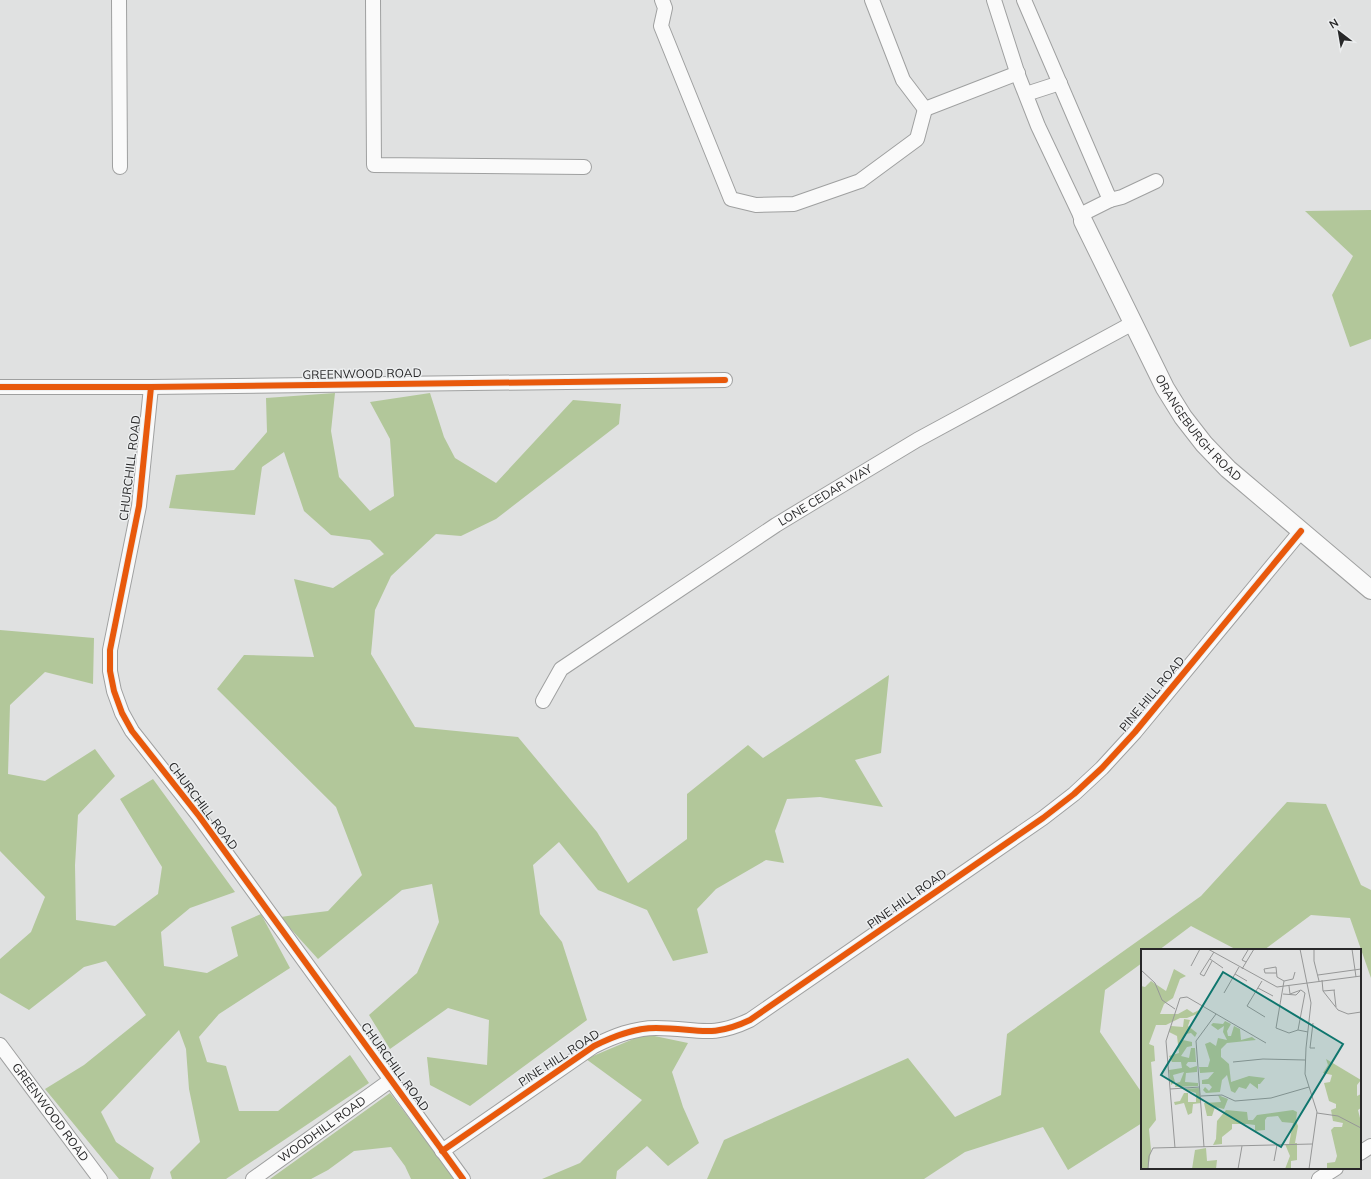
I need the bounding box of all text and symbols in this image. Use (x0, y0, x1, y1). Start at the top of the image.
north arrow (1319, 12, 1359, 52)
text: N (1327, 15, 1341, 32)
street label: GREENWOOD ROAD (302, 365, 422, 382)
street label: ORANGEBURGH ROAD (1152, 372, 1245, 484)
street label: CHURCHILL ROAD (116, 414, 143, 522)
street label: LONE CEDAR WAY (775, 460, 875, 529)
street label: PINE HILL ROAD (1116, 653, 1188, 734)
street label: CHURCHILL ROAD (165, 759, 241, 853)
street label: PINE HILL ROAD (864, 866, 949, 932)
inset map (1141, 949, 1361, 1169)
street label: CHURCHILL ROAD (358, 1019, 433, 1114)
street label: PINE HILL ROAD (515, 1026, 602, 1089)
street label: GREENWOOD ROAD (9, 1060, 92, 1164)
street label: WOODHILL ROAD (275, 1093, 369, 1166)

